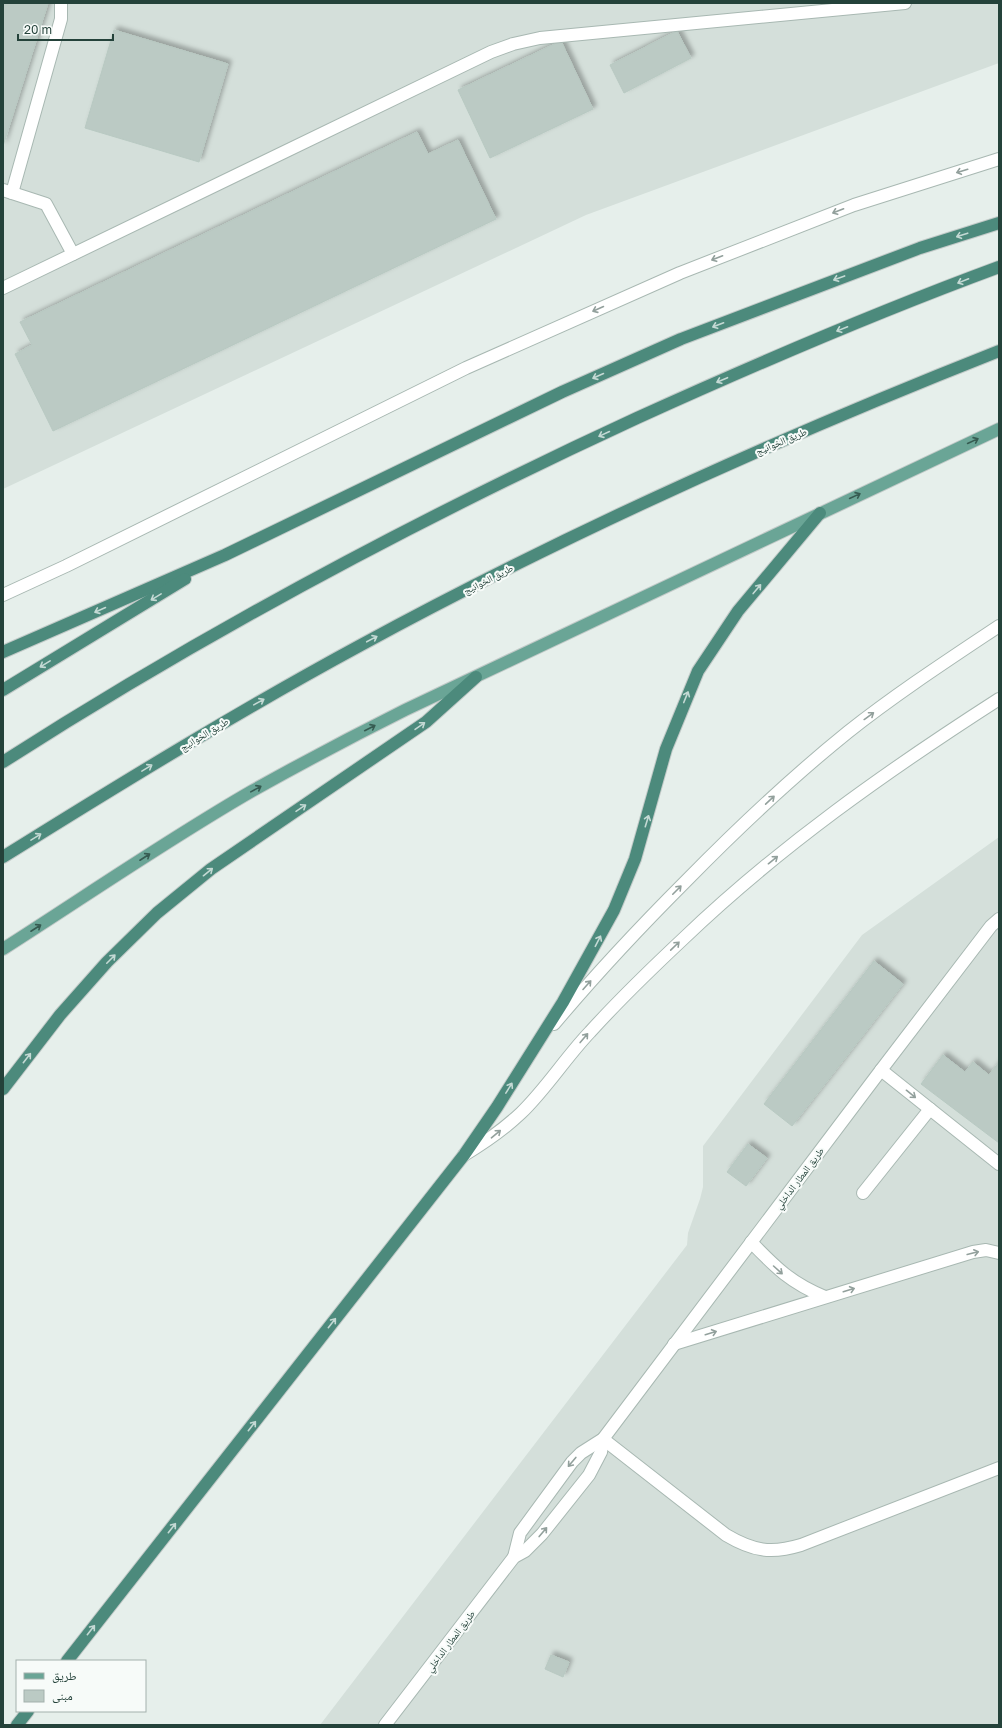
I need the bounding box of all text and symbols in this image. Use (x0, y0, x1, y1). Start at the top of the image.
scale bar (18, 16, 113, 42)
text: 20 m (24, 22, 52, 37)
one-way arrow (955, 168, 968, 175)
one-way arrow (833, 208, 845, 216)
one-way arrow (956, 232, 969, 239)
one-way arrow (712, 255, 724, 263)
one-way arrow (834, 275, 846, 283)
one-way arrow (957, 277, 969, 285)
one-way arrow (592, 306, 604, 313)
one-way arrow (712, 321, 724, 329)
one-way arrow (836, 325, 848, 333)
one-way arrow (593, 373, 605, 380)
one-way arrow (717, 377, 729, 384)
street label: طريق الخوانيج (754, 425, 809, 458)
one-way arrow (598, 431, 610, 438)
one-way arrow (967, 437, 979, 444)
one-way arrow (849, 492, 861, 499)
street label: طريق الخوانيج (461, 561, 516, 598)
one-way arrow (752, 583, 761, 594)
one-way arrow (151, 593, 162, 601)
one-way arrow (94, 607, 106, 614)
one-way arrow (366, 635, 378, 642)
one-way arrow (39, 661, 51, 669)
one-way arrow (683, 692, 691, 704)
one-way arrow (253, 698, 265, 706)
one-way arrow (864, 712, 875, 721)
street label: طريق الخوانيج (178, 715, 231, 754)
one-way arrow (414, 722, 425, 730)
one-way arrow (364, 723, 376, 731)
one-way arrow (141, 764, 153, 772)
one-way arrow (250, 785, 262, 793)
one-way arrow (765, 795, 775, 805)
one-way arrow (295, 804, 306, 812)
one-way arrow (644, 814, 651, 827)
one-way arrow (30, 832, 42, 840)
one-way arrow (139, 853, 151, 861)
one-way arrow (767, 855, 778, 864)
one-way arrow (202, 868, 213, 876)
one-way arrow (672, 885, 682, 895)
one-way arrow (30, 923, 42, 931)
one-way arrow (595, 935, 602, 947)
one-way arrow (670, 941, 680, 951)
one-way arrow (106, 954, 116, 964)
one-way arrow (583, 979, 592, 990)
one-way arrow (580, 1033, 589, 1044)
one-way arrow (22, 1052, 31, 1063)
one-way arrow (506, 1082, 514, 1094)
one-way arrow (906, 1090, 917, 1099)
one-way arrow (491, 1129, 502, 1138)
street label: طريق المطار الداخلي (772, 1144, 828, 1213)
one-way arrow (967, 1248, 980, 1256)
one-way arrow (773, 1265, 784, 1274)
one-way arrow (842, 1286, 855, 1293)
one-way arrow (328, 1318, 336, 1329)
one-way arrow (705, 1329, 718, 1336)
one-way arrow (247, 1420, 256, 1431)
one-way arrow (568, 1457, 577, 1467)
one-way arrow (167, 1523, 176, 1534)
one-way arrow (539, 1527, 548, 1538)
street label: طريق المطار الداخلي (423, 1607, 479, 1676)
one-way arrow (87, 1625, 96, 1636)
legend (16, 1660, 146, 1712)
text: طريق (52, 1668, 77, 1683)
text: مبنى (52, 1688, 73, 1703)

